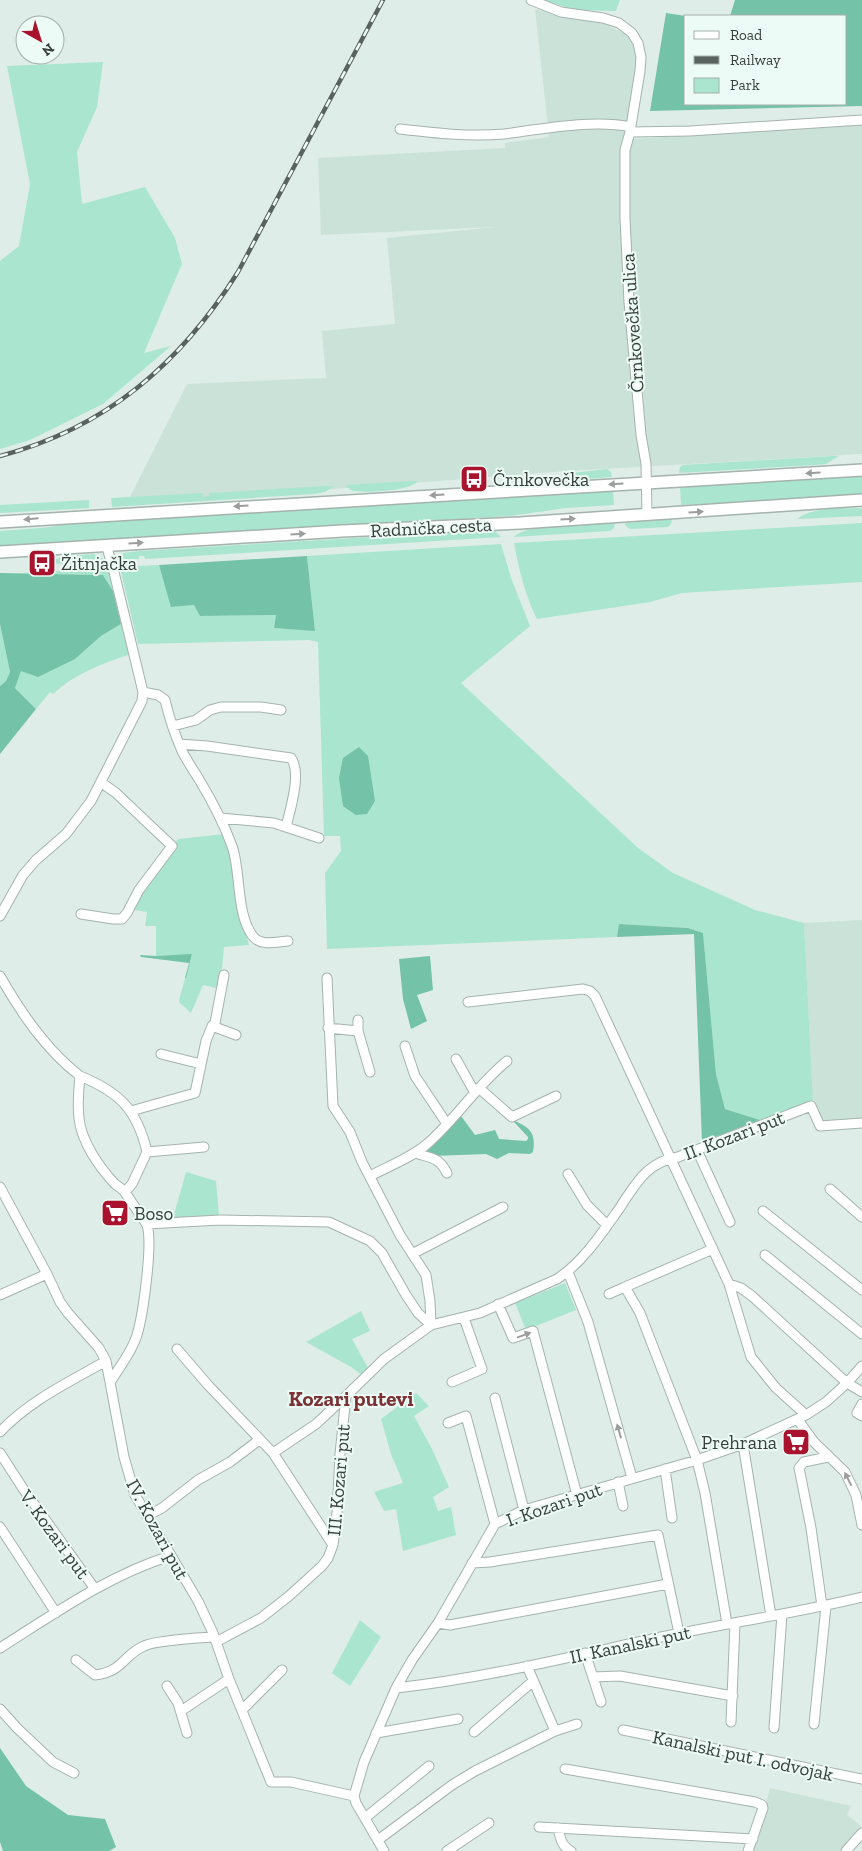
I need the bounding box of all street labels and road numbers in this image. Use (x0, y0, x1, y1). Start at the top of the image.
street label: Črnkovečka ulica (616, 253, 649, 393)
street label: Radnička cesta (370, 513, 493, 542)
street label: II. Kozari put (681, 1106, 788, 1165)
street label: III. Kozari put (322, 1423, 355, 1537)
street label: IV. Kozari put (121, 1475, 194, 1583)
street label: I. Kozari put (503, 1477, 605, 1532)
street label: V. Kozari put (14, 1484, 95, 1583)
street label: II. Kanalski put (568, 1620, 693, 1669)
street label: Kanalski put I. odvojak (650, 1725, 835, 1786)

